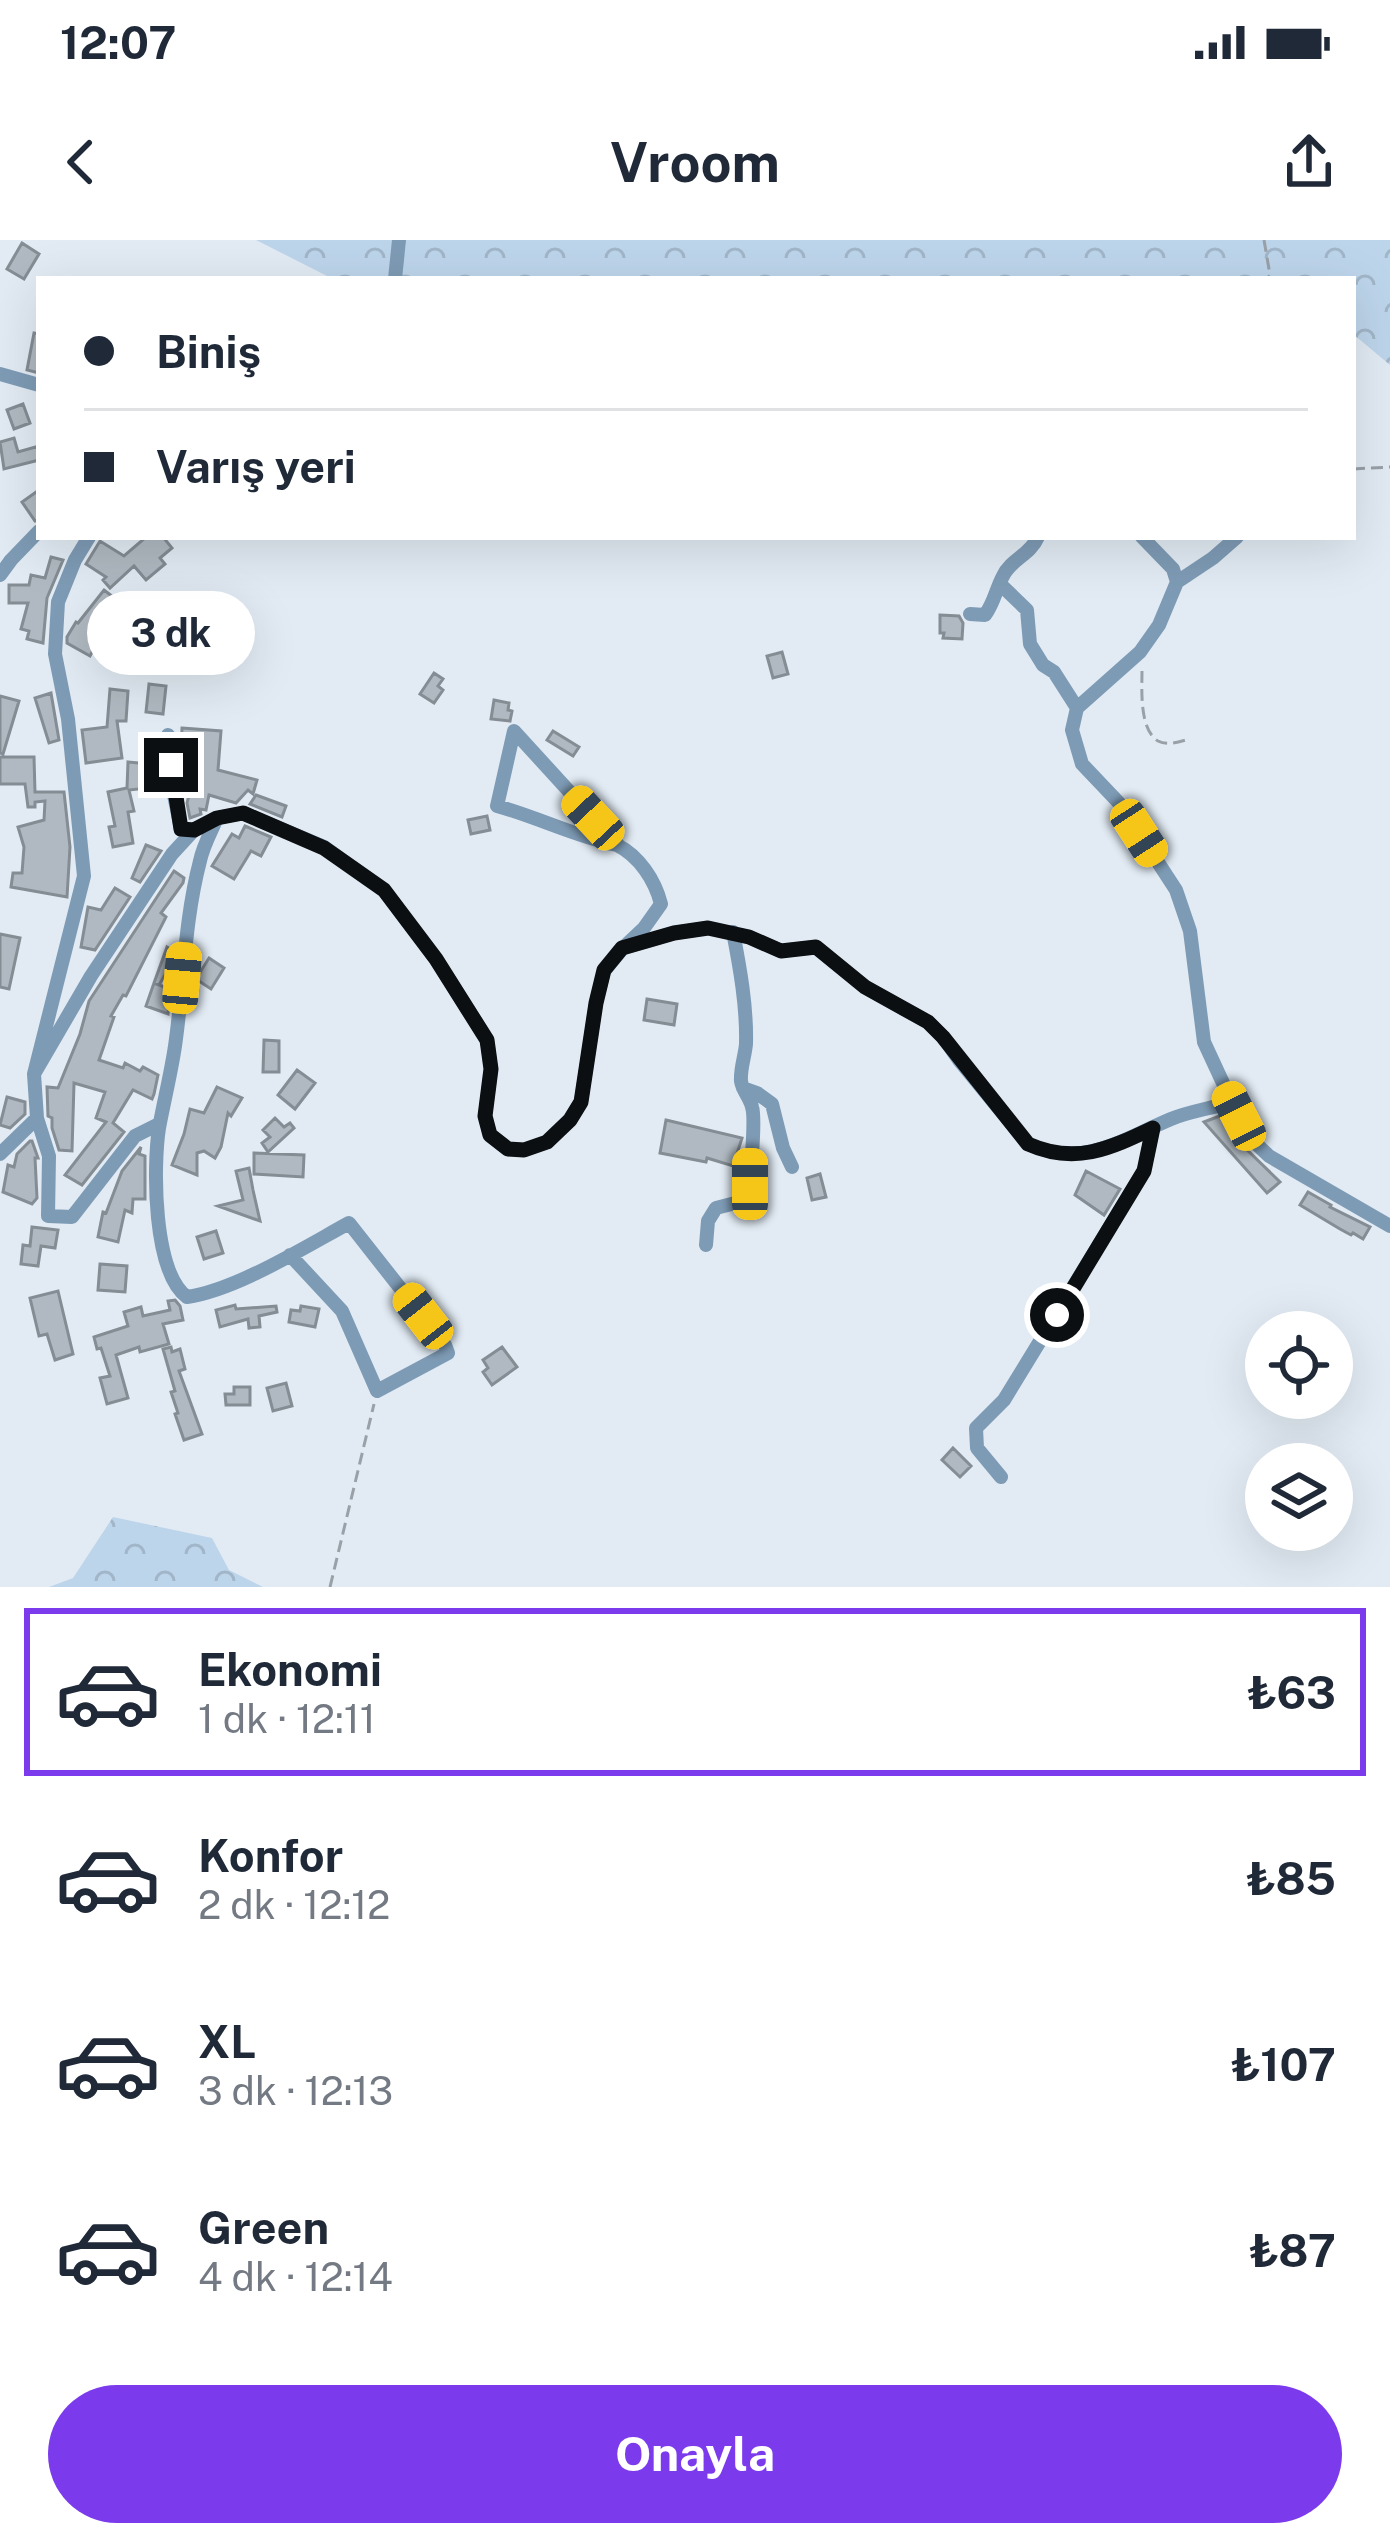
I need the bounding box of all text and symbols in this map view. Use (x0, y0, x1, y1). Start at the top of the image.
text: 12:07 (60, 16, 176, 69)
icon: back (48, 129, 114, 195)
icon: share (1276, 129, 1342, 195)
text: Vroom (610, 131, 780, 194)
text: Biniş (156, 325, 261, 378)
text: Varış yeri (156, 440, 356, 493)
callout: 3 dk (87, 591, 255, 675)
text: 3 dk (131, 610, 211, 656)
route end (144, 738, 198, 792)
car (555, 779, 631, 857)
car (1104, 793, 1174, 873)
car (161, 941, 203, 1015)
car (1207, 1076, 1271, 1156)
car (732, 1148, 768, 1220)
car (387, 1277, 459, 1355)
route start (1030, 1288, 1084, 1342)
map controls (1245, 1311, 1353, 1551)
button: locate (1245, 1311, 1353, 1419)
button: layers (1245, 1443, 1353, 1551)
icon: car (54, 1638, 162, 1746)
text: Ekonomi (198, 1643, 382, 1696)
text: ₺63 (1247, 1666, 1336, 1719)
text: 1 dk · 12:11 (198, 1696, 376, 1742)
icon: car (54, 1824, 162, 1932)
text: Konfor (198, 1829, 343, 1882)
text: ₺85 (1246, 1852, 1336, 1905)
text: 2 dk · 12:12 (198, 1882, 390, 1928)
icon: car (54, 2010, 162, 2118)
text: XL (198, 2015, 256, 2068)
text: ₺107 (1231, 2038, 1336, 2091)
text: 3 dk · 12:13 (198, 2068, 393, 2114)
icon: car (54, 2196, 162, 2304)
text: Green (198, 2201, 329, 2254)
text: ₺87 (1249, 2224, 1336, 2277)
text: 4 dk · 12:14 (198, 2254, 393, 2300)
button: Onayla (48, 2385, 1342, 2523)

